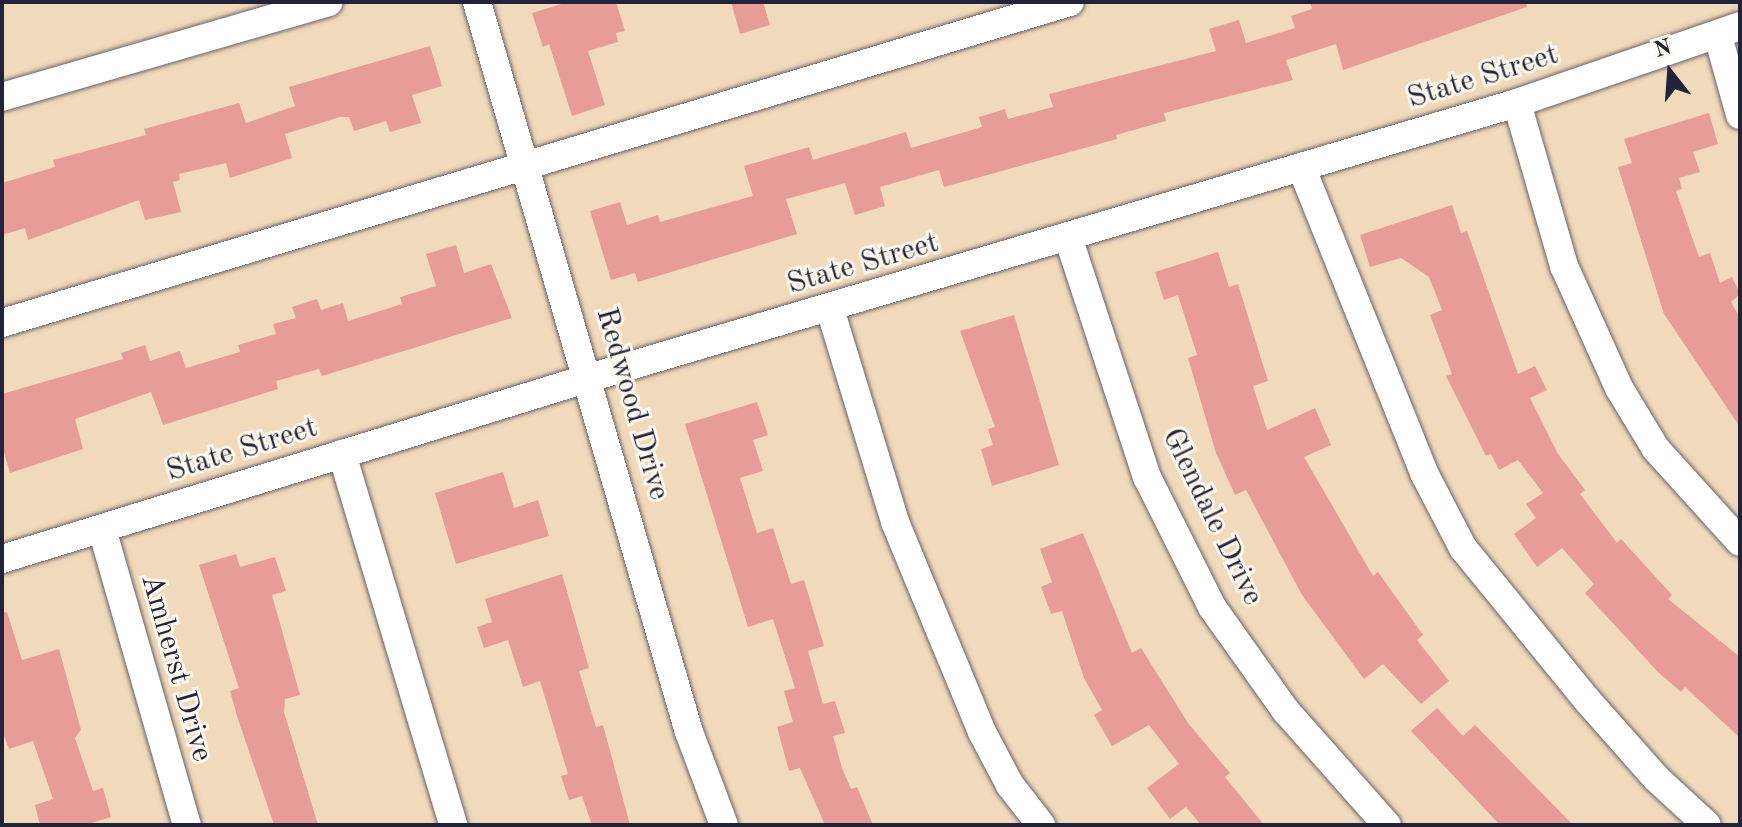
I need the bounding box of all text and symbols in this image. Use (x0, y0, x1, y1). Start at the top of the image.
north arrow (1630, 32, 1710, 112)
text: N (1652, 36, 1674, 62)
street label: State Street (1403, 37, 1563, 117)
street label: State Street (783, 225, 943, 303)
street label: Redwood Drive (587, 304, 677, 504)
street label: State Street (162, 410, 322, 490)
street label: Glendale Drive (1154, 423, 1270, 611)
street label: Amherst Drive (132, 570, 220, 766)

